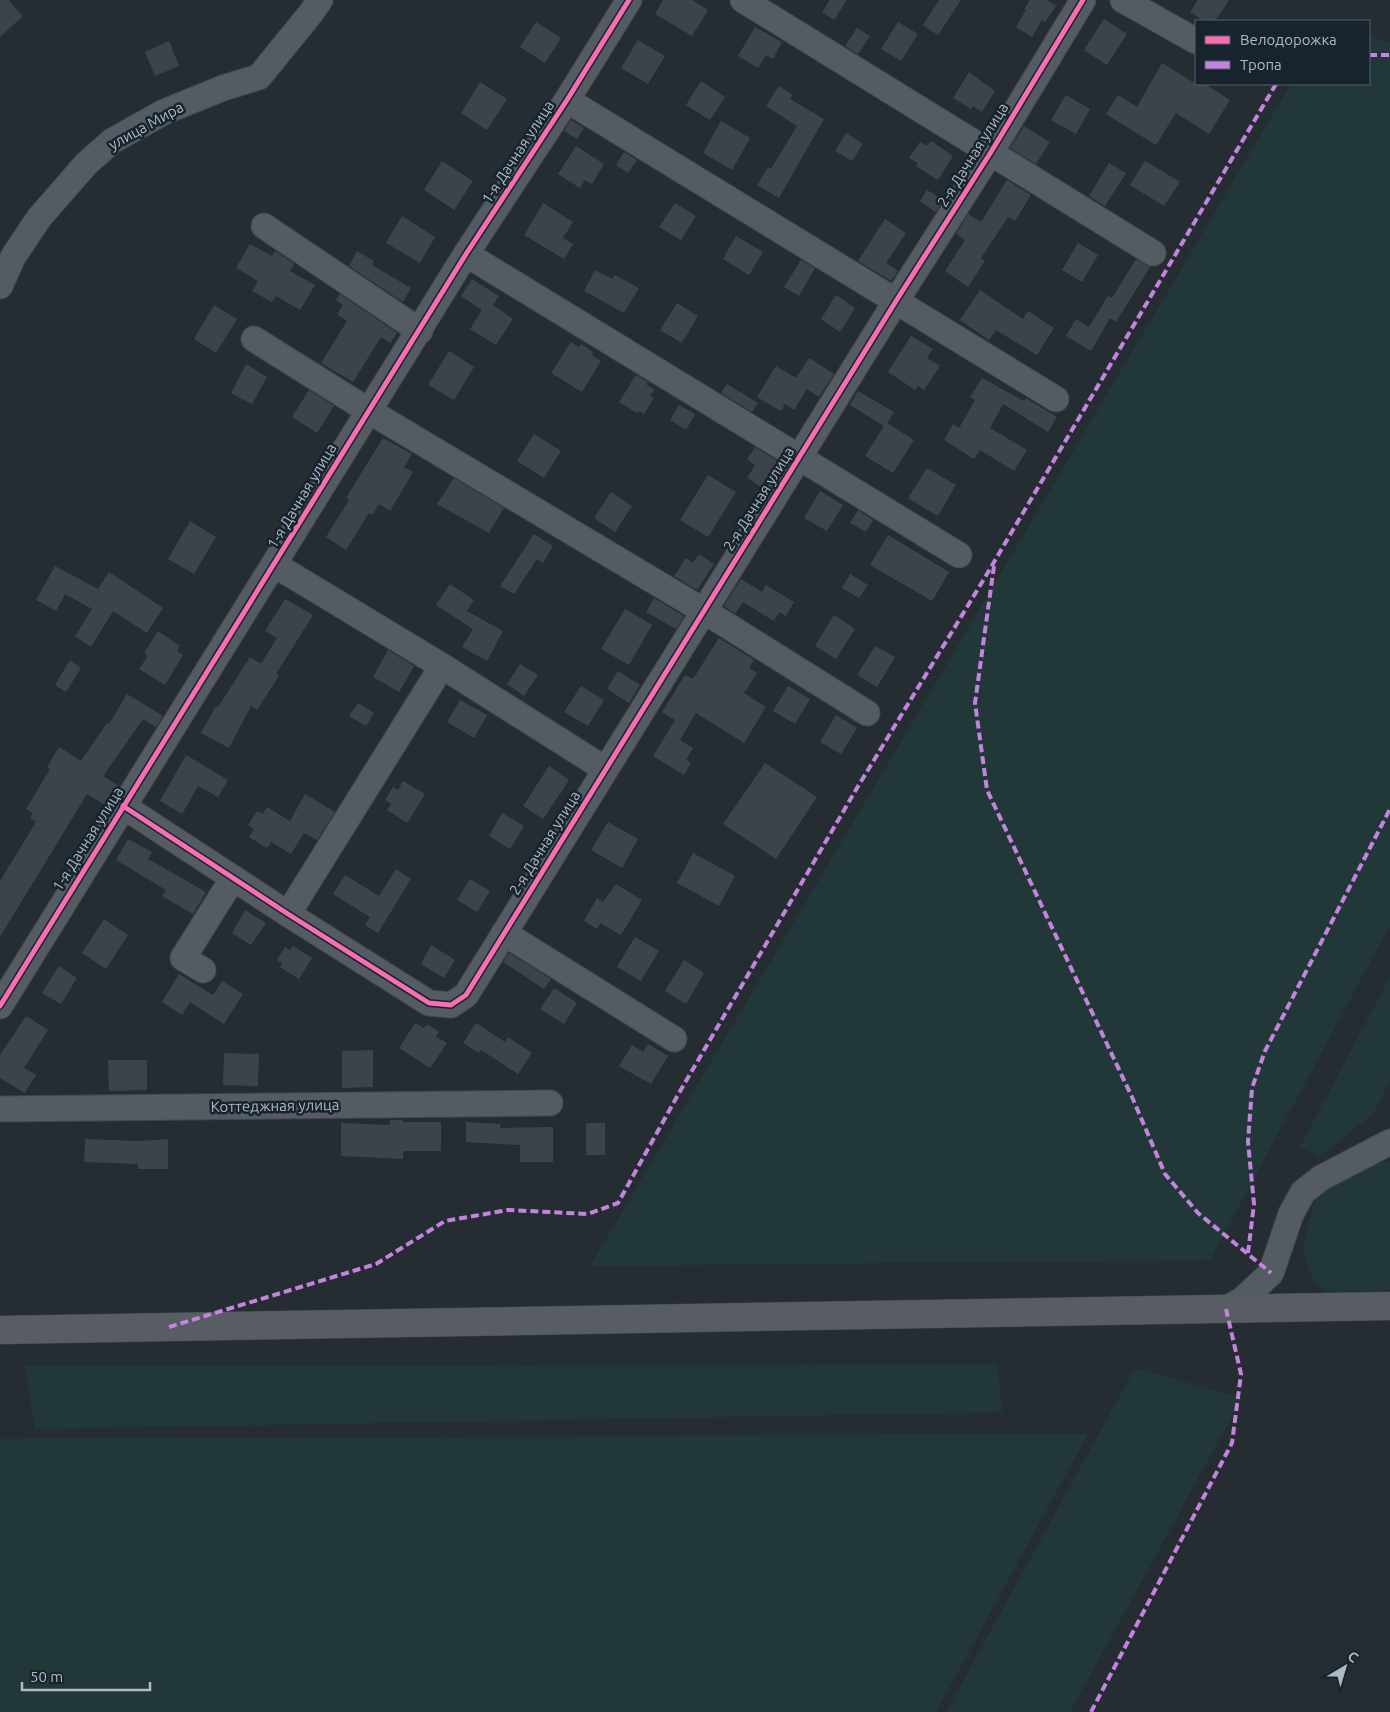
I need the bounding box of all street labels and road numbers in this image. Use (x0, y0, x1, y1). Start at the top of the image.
street label: 1-я Дачная улица (478, 97, 557, 206)
street label: улица Мира (105, 98, 186, 153)
street label: 2-я Дачная улица (934, 100, 1011, 210)
street label: 1-я Дачная улица (264, 440, 340, 551)
street label: 2-я Дачная улица (720, 444, 797, 554)
street label: 1-я Дачная улица (49, 784, 126, 894)
street label: 2-я Дачная улица (506, 788, 583, 898)
street label: Коттеджная улица (210, 1096, 340, 1115)

